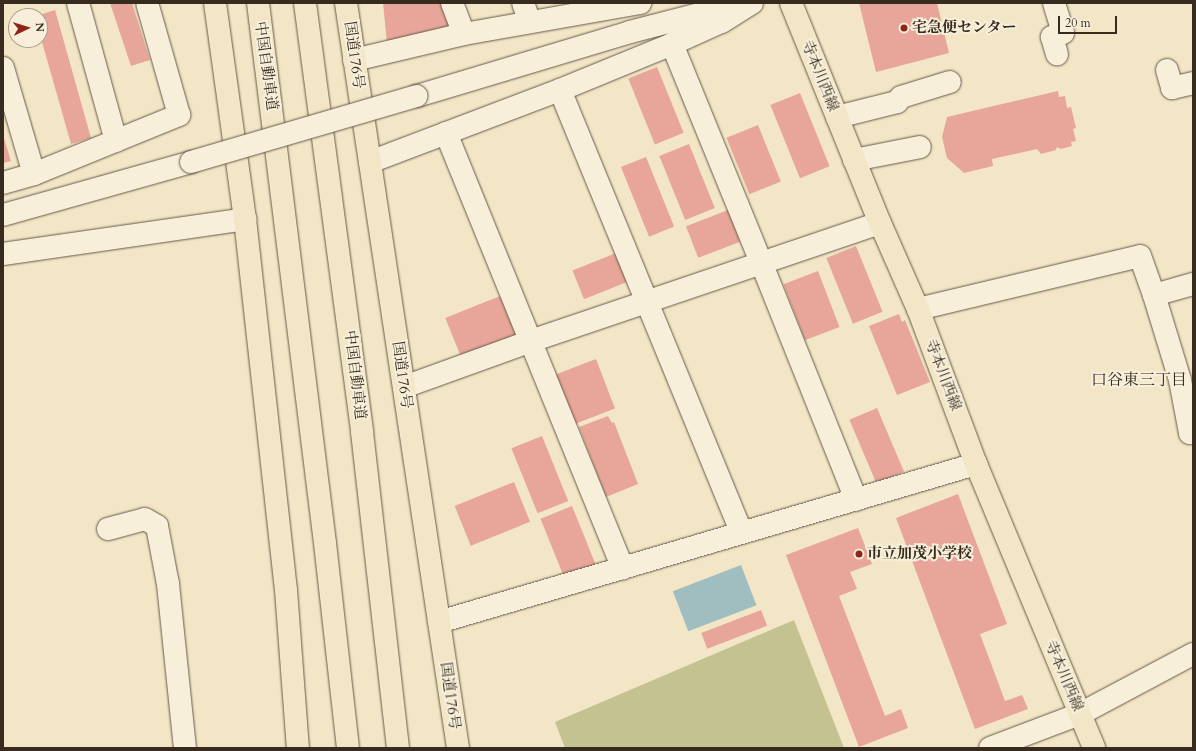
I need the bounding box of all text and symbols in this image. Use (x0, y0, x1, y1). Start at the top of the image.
north arrow (8, 8, 48, 48)
scale bar (1060, 8, 1119, 34)
text: 20 m (1065, 15, 1091, 31)
place label: 宅急便センター (912, 19, 1017, 37)
street label: 中国自動車道 (251, 20, 281, 112)
street label: 国道176号 (340, 20, 368, 90)
text: N (32, 22, 47, 32)
marker: 宅急便センター (899, 23, 909, 33)
street label: 寺本川西線 (798, 38, 842, 114)
street label: 中国自動車道 (341, 329, 369, 421)
street label: 寺本川西線 (921, 337, 965, 413)
street label: 国道176号 (388, 340, 416, 410)
district label: 口谷東三丁目 (1091, 370, 1187, 390)
place label: 市立加茂小学校 (867, 545, 972, 563)
marker: 市立加茂小学校 (854, 549, 864, 559)
street label: 寺本川西線 (1041, 638, 1087, 714)
street label: 国道176号 (436, 661, 464, 731)

